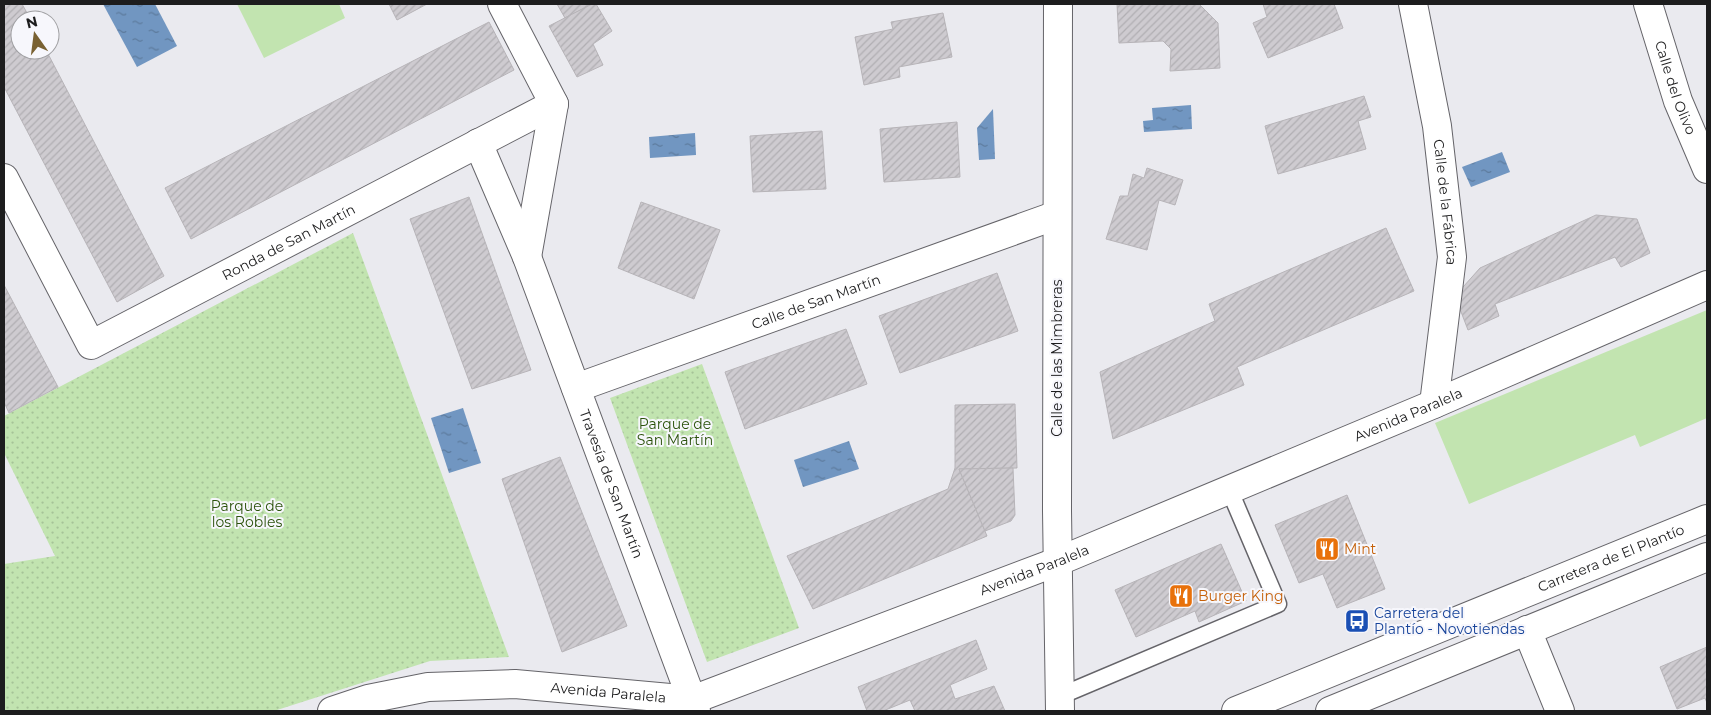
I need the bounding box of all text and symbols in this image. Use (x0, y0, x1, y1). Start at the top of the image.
north arrow (10, 10, 60, 60)
text: N (24, 12, 40, 32)
street label: Calle del Olivo (1651, 38, 1700, 138)
street label: Calle de la Fábrica (1430, 138, 1461, 266)
street label: Ronda de San Martín (219, 200, 358, 284)
street label: Calle de San Martín (749, 270, 883, 333)
street label: Calle de las Mimbreras (1048, 279, 1066, 437)
street label: Avenida Paralela (1351, 384, 1465, 445)
street label: Travesía de San Martín (575, 407, 647, 561)
park label: Parque de San Martín (637, 415, 713, 449)
park label: Parque de los Robles (211, 497, 283, 531)
street label: Carretera de El Plantío (1535, 520, 1687, 596)
restaurant icon: Mint (1314, 536, 1340, 562)
street label: Avenida Paralela (977, 540, 1092, 599)
place label: Mint (1344, 540, 1377, 558)
restaurant icon: Burger King (1168, 583, 1194, 609)
place label: Burger King (1198, 587, 1284, 605)
place label: Carretera del Plantío - Novotiendas (1374, 604, 1525, 638)
bus stop icon: Carretera del Plantío - Novotiendas (1344, 608, 1370, 634)
street label: Avenida Paralela (550, 678, 667, 707)

